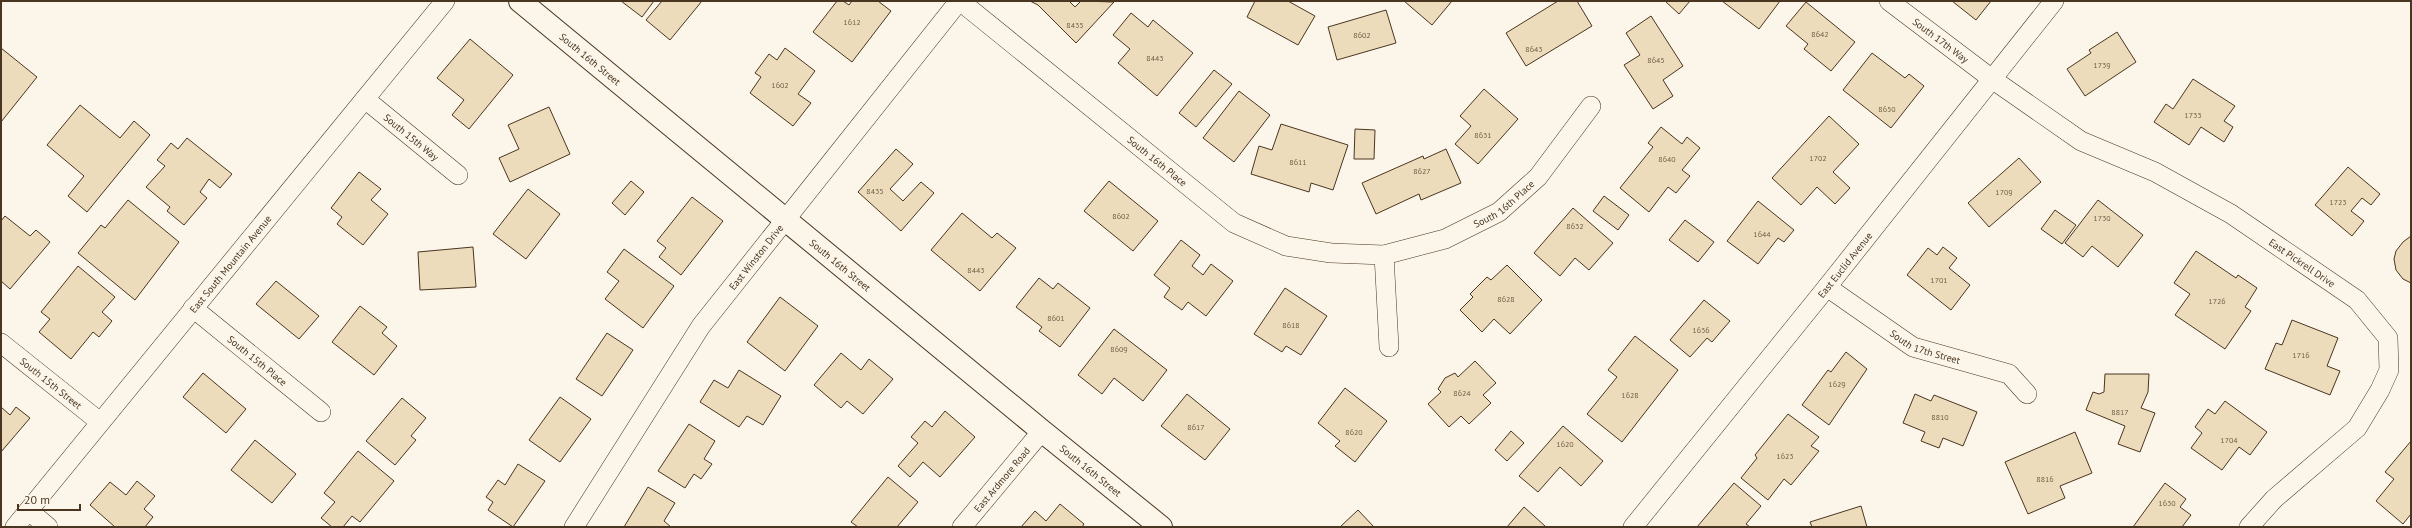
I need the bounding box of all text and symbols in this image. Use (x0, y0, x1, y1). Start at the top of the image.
street label: South 17th Way (1910, 15, 1972, 66)
house number: 1612 (843, 17, 861, 27)
house number: 8435 (1066, 20, 1084, 30)
house number: 8642 (1811, 29, 1829, 39)
street label: South 16th Street (557, 30, 624, 88)
house number: 8602 (1353, 30, 1371, 40)
house number: 8643 (1525, 44, 1543, 54)
house number: 8443 (1146, 53, 1164, 63)
house number: 8645 (1647, 55, 1665, 65)
house number: 1739 (2093, 60, 2111, 70)
house number: 1602 (771, 80, 789, 90)
house number: 8650 (1878, 104, 1896, 114)
house number: 1733 (2184, 110, 2202, 120)
street label: South 15th Way (381, 111, 442, 164)
house number: 8631 (1474, 130, 1492, 140)
street label: South 16th Place (1125, 133, 1190, 189)
house number: 1702 (1809, 153, 1827, 163)
house number: 8640 (1658, 154, 1676, 164)
house number: 8611 (1289, 157, 1307, 167)
house number: 8627 (1413, 166, 1431, 176)
street label: South 16th Place (1471, 177, 1537, 230)
house number: 8435 (866, 186, 884, 196)
house number: 1709 (1995, 187, 2013, 197)
house number: 1723 (2329, 197, 2347, 207)
house number: 8602 (1112, 211, 1130, 221)
street label: East South Mountain Avenue (186, 212, 274, 315)
house number: 1730 (2093, 213, 2111, 223)
street label: East Winston Drive (726, 221, 786, 292)
house number: 8632 (1566, 221, 1584, 231)
house number: 1644 (1753, 229, 1771, 239)
street label: East Euclid Avenue (1814, 229, 1875, 300)
street label: East Pickrell Drive (2267, 235, 2338, 290)
street label: South 16th Street (807, 236, 874, 294)
house number: 8443 (967, 265, 985, 275)
house number: 1701 (1930, 275, 1948, 285)
house number: 8628 (1497, 294, 1515, 304)
house number: 1726 (2208, 296, 2226, 306)
house number: 8601 (1047, 313, 1065, 323)
house number: 8618 (1282, 320, 1300, 330)
house number: 1636 (1692, 325, 1710, 335)
street label: South 17th Street (1887, 326, 1962, 367)
street label: South 15th Place (225, 332, 290, 388)
house number: 8609 (1110, 344, 1128, 354)
house number: 1716 (2292, 350, 2310, 360)
street label: South 15th Street (17, 354, 85, 412)
house number: 1629 (1828, 379, 1846, 389)
house number: 8624 (1453, 388, 1471, 398)
house number: 1628 (1621, 390, 1639, 400)
house number: 8817 (2111, 407, 2129, 417)
house number: 8810 (1931, 412, 1949, 422)
house number: 8617 (1187, 422, 1205, 432)
house number: 8620 (1345, 427, 1363, 437)
house number: 1704 (2220, 435, 2238, 445)
house number: 1620 (1556, 439, 1574, 449)
street label: South 16th Street (1057, 442, 1125, 500)
street label: East Ardmore Road (971, 444, 1033, 515)
house number: 1623 (1776, 451, 1794, 461)
house number: 8816 (2036, 474, 2054, 484)
scale bar (18, 486, 80, 512)
text: 20 m (24, 492, 50, 507)
house number: 1630 (2158, 498, 2176, 508)

